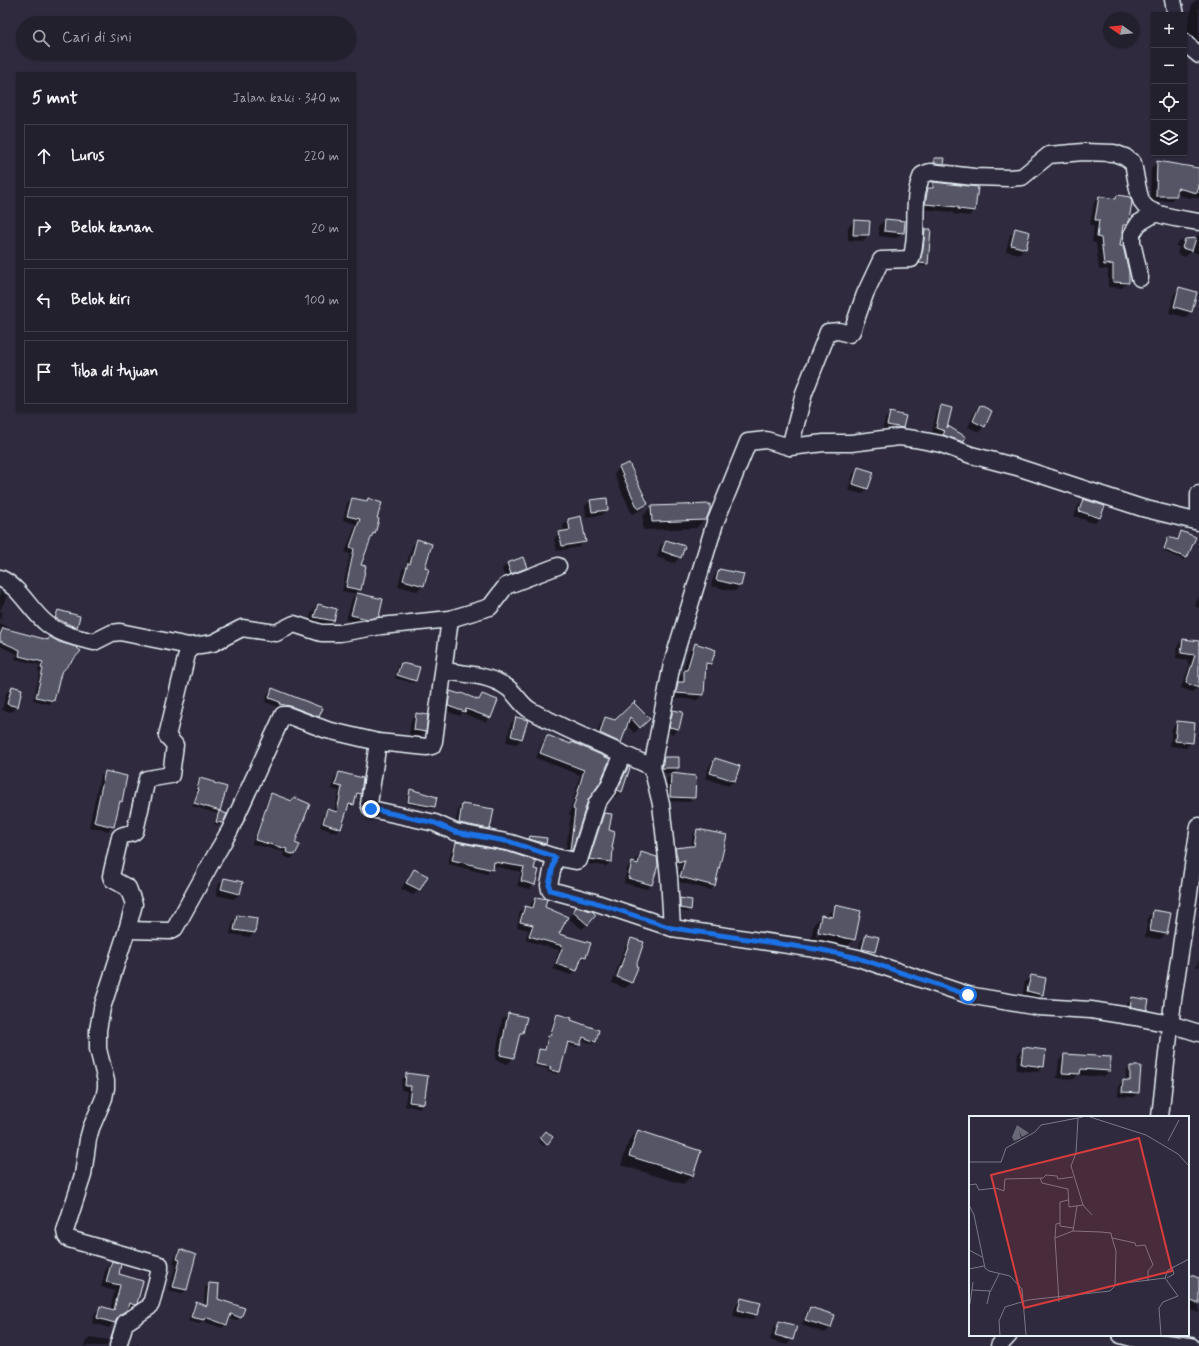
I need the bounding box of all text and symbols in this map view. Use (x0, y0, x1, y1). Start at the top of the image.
north arrow (1103, 12, 1139, 48)
map controls (1151, 12, 1187, 156)
button: + (1151, 12, 1187, 48)
search box (16, 16, 356, 60)
icon: search (30, 27, 52, 49)
text: Cari di sini (62, 28, 132, 48)
button: − (1151, 48, 1187, 84)
button: locate (1151, 84, 1187, 120)
text: 5 mnt (32, 87, 78, 109)
text: Jalan kaki · 340 m (233, 90, 340, 107)
button: layers (1151, 120, 1187, 156)
icon: ahead (33, 145, 55, 167)
text: Lurus (71, 146, 104, 166)
text: 220 m (304, 148, 339, 165)
icon: right (33, 217, 55, 239)
text: Belok kanan (71, 218, 154, 238)
text: 20 m (311, 220, 339, 237)
icon: left (33, 289, 55, 311)
text: Belok kiri (71, 290, 130, 310)
text: 100 m (304, 292, 339, 309)
icon: arrive (33, 361, 55, 383)
text: Tiba di tujuan (71, 362, 158, 382)
route end (362, 800, 380, 818)
route start (959, 986, 977, 1004)
inset map (969, 1116, 1189, 1336)

